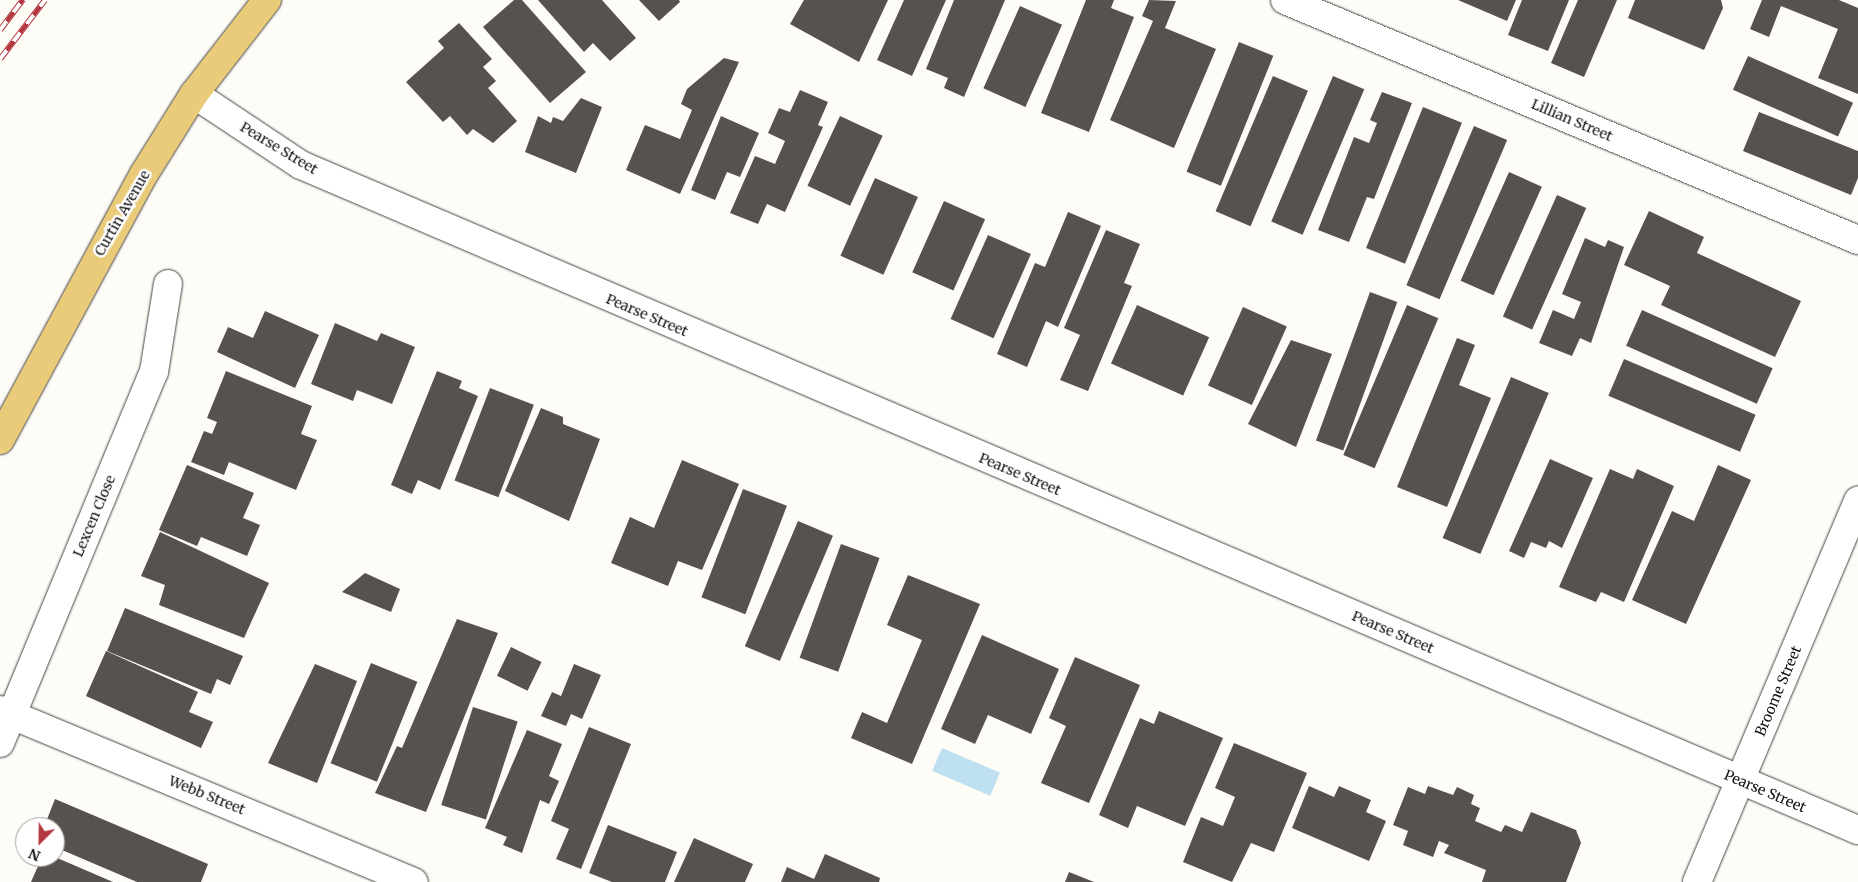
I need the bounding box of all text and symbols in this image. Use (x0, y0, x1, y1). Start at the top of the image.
street label: Lillian Street (1529, 95, 1615, 145)
street label: Pearse Street (237, 118, 321, 178)
street label: Curtin Avenue (91, 167, 153, 259)
street label: Pearse Street (604, 290, 690, 340)
street label: Pearse Street (977, 449, 1063, 499)
street label: Lexcen Close (69, 473, 119, 559)
street label: Pearse Street (1350, 607, 1436, 657)
street label: Broome Street (1751, 643, 1805, 739)
street label: Pearse Street (1722, 766, 1808, 816)
street label: Webb Street (166, 772, 248, 818)
north arrow (15, 817, 65, 867)
text: N (26, 844, 43, 865)

